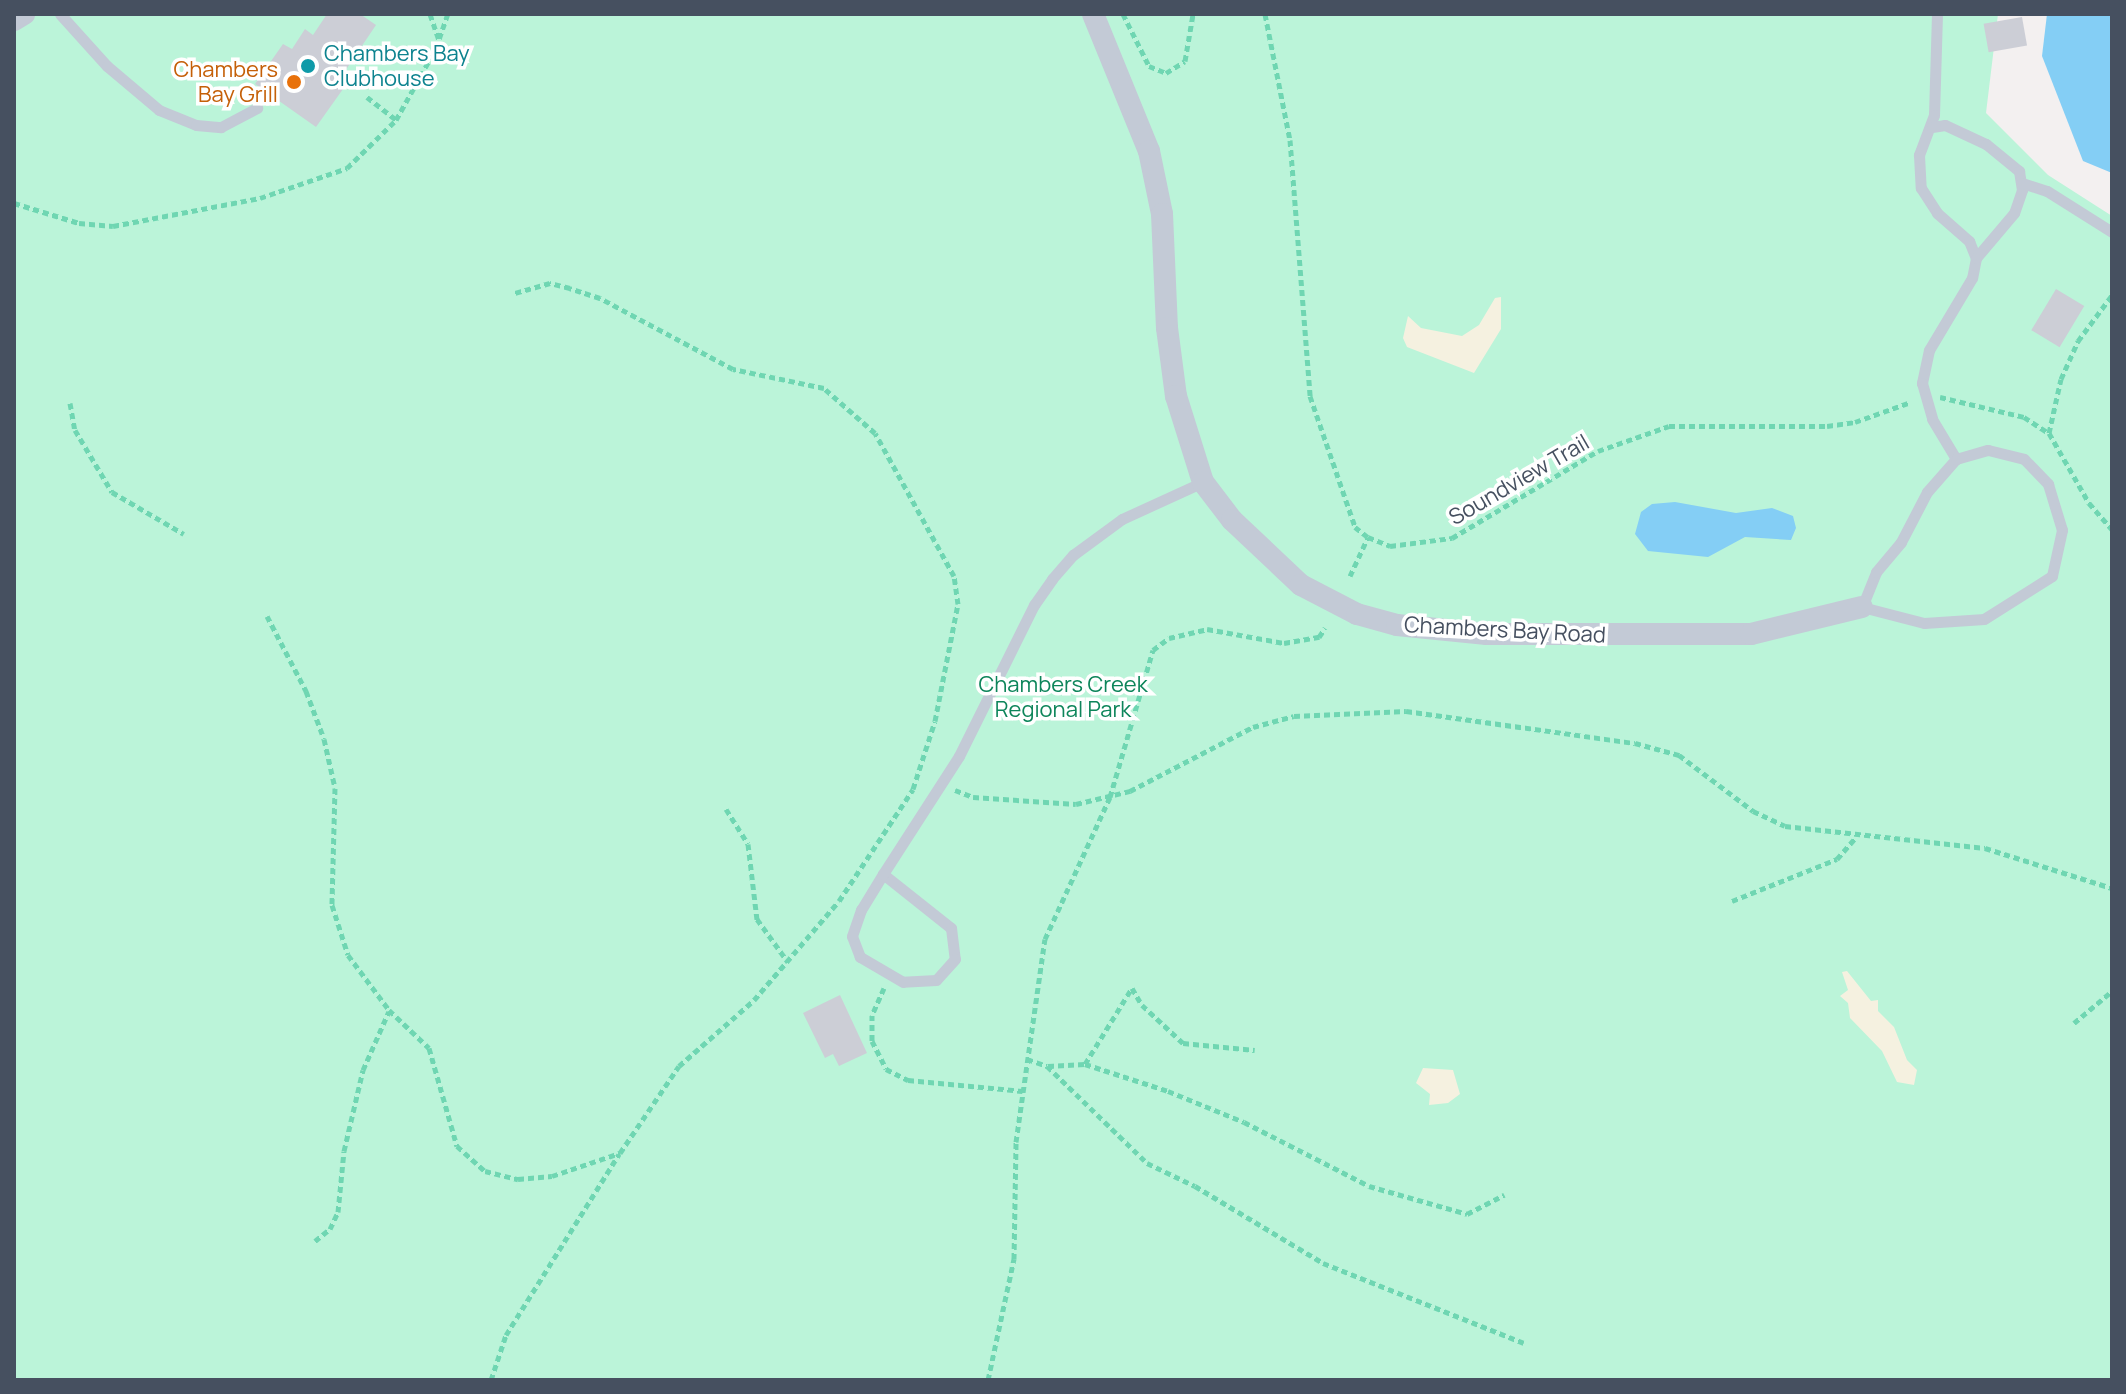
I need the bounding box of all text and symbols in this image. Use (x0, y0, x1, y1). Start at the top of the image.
place label: Chambers Bay Clubhouse (324, 40, 470, 92)
place label: Chambers Bay Grill (173, 56, 278, 108)
marker: Chambers Bay Clubhouse (299, 57, 317, 75)
marker: Chambers Bay Grill (285, 73, 303, 91)
street label: Soundview Trail (1444, 429, 1594, 531)
street label: Chambers Bay Road (1403, 612, 1607, 648)
park label: Chambers Creek Regional Park (978, 671, 1148, 722)

